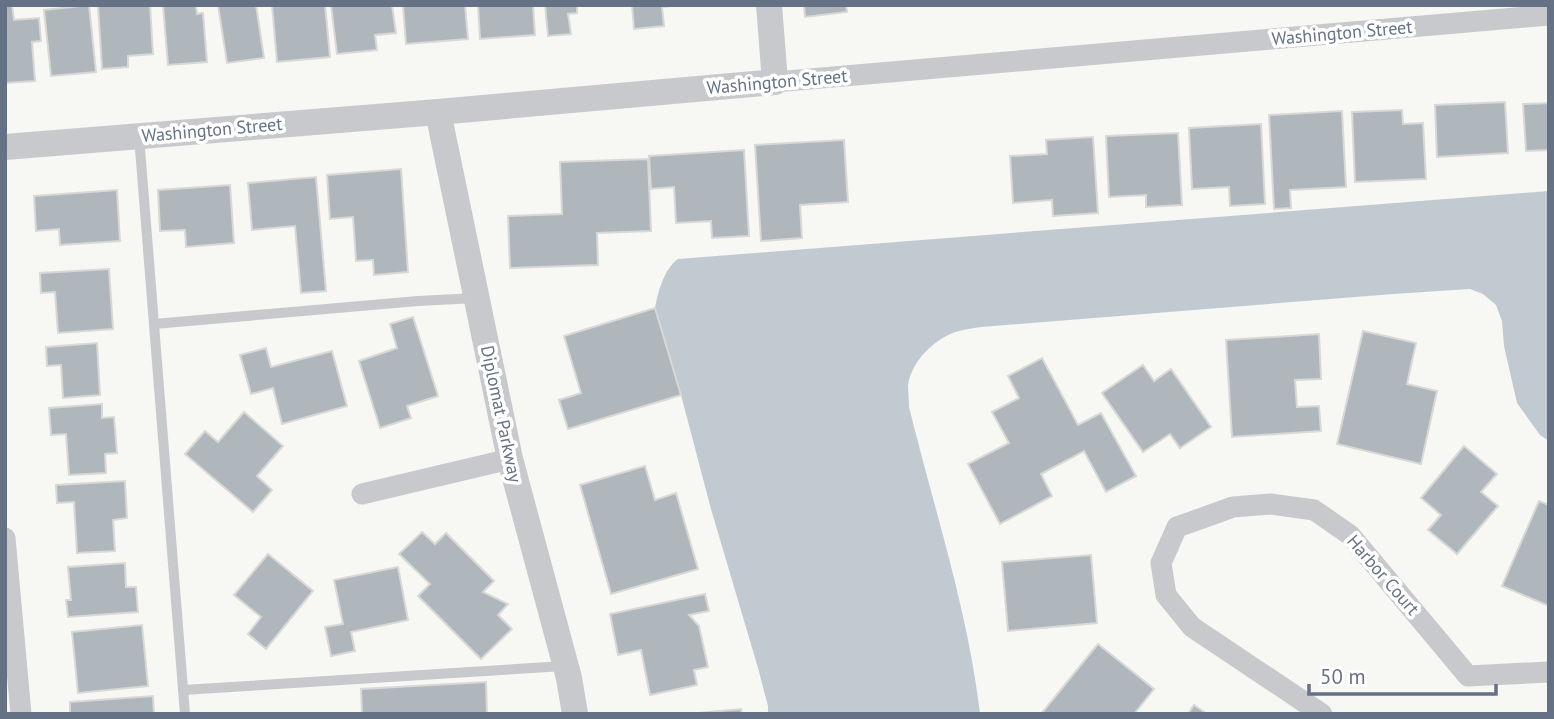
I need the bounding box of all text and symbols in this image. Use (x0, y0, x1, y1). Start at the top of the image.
street label: Washington Street (1271, 15, 1413, 50)
street label: Washington Street (706, 64, 848, 99)
street label: Washington Street (141, 112, 283, 147)
street label: Diplomat Parkway (476, 343, 527, 485)
street label: Harbor Court (1342, 530, 1425, 620)
scale bar (1309, 652, 1496, 696)
text: 50 m (1320, 663, 1366, 690)

